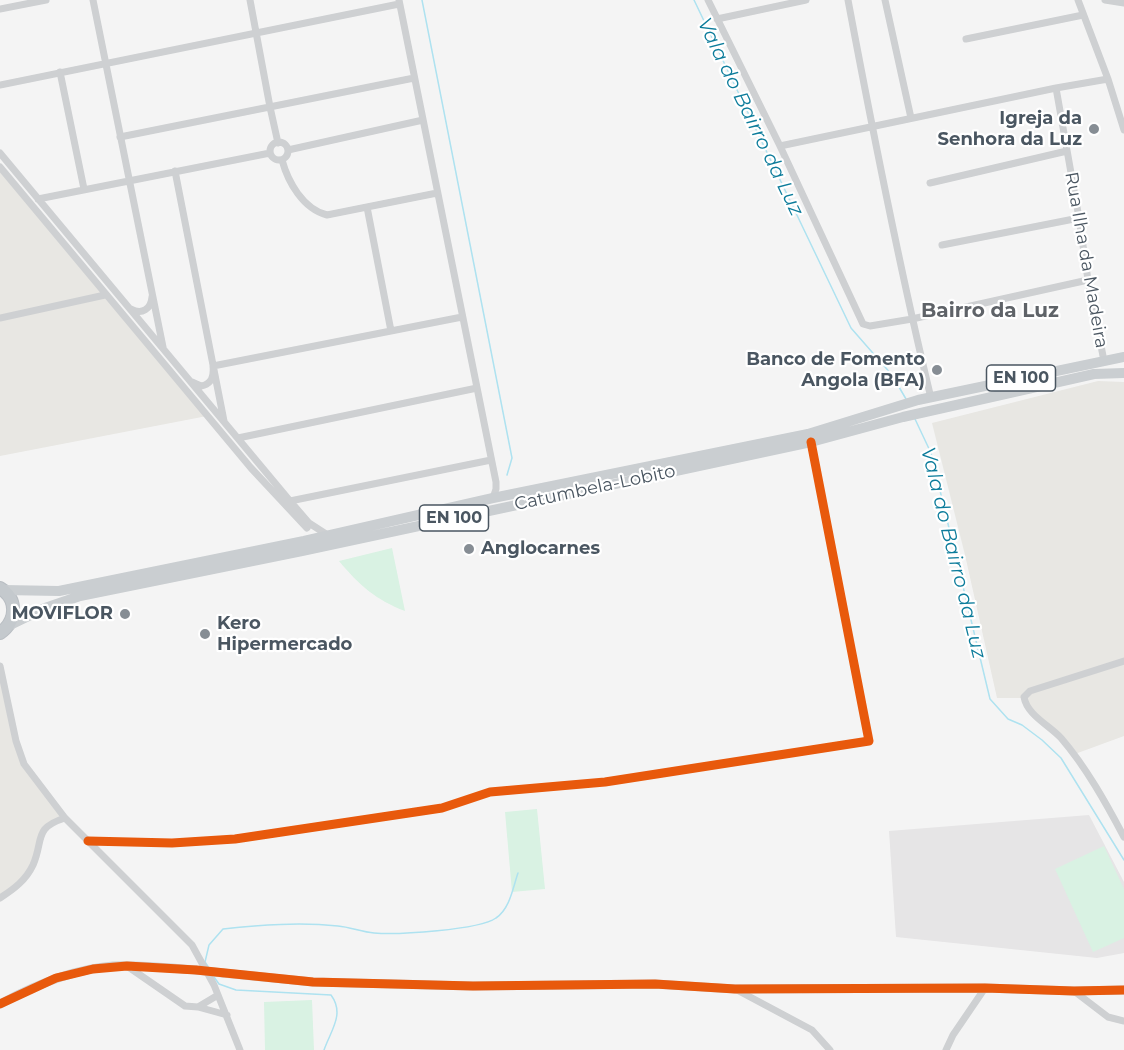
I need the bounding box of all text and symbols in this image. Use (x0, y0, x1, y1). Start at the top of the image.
water label: Vala do Bairro da Luz (692, 14, 808, 220)
place label: Igreja da Senhora da Luz (938, 108, 1082, 150)
marker: Igreja da Senhora da Luz (1087, 122, 1101, 136)
street label: Rua Ilha da Madeira (1060, 170, 1112, 350)
district label: Bairro da Luz (921, 299, 1059, 323)
place label: Banco de Fomento Angola (BFA) (746, 349, 925, 392)
marker: Banco de Fomento Angola (BFA) (930, 363, 944, 377)
road number: EN 100 (986, 365, 1056, 391)
water label: Vala do Bairro da Luz (915, 445, 991, 661)
street label: Catumbela-Lobito (513, 460, 677, 516)
road number: EN 100 (420, 505, 488, 531)
place label: Anglocarnes (481, 538, 600, 560)
marker: Anglocarnes (462, 542, 476, 556)
place label: MOVIFLOR (11, 603, 113, 625)
marker: MOVIFLOR (118, 607, 132, 621)
place label: Kero Hipermercado (217, 613, 352, 656)
marker: Kero Hipermercado (198, 627, 212, 641)

